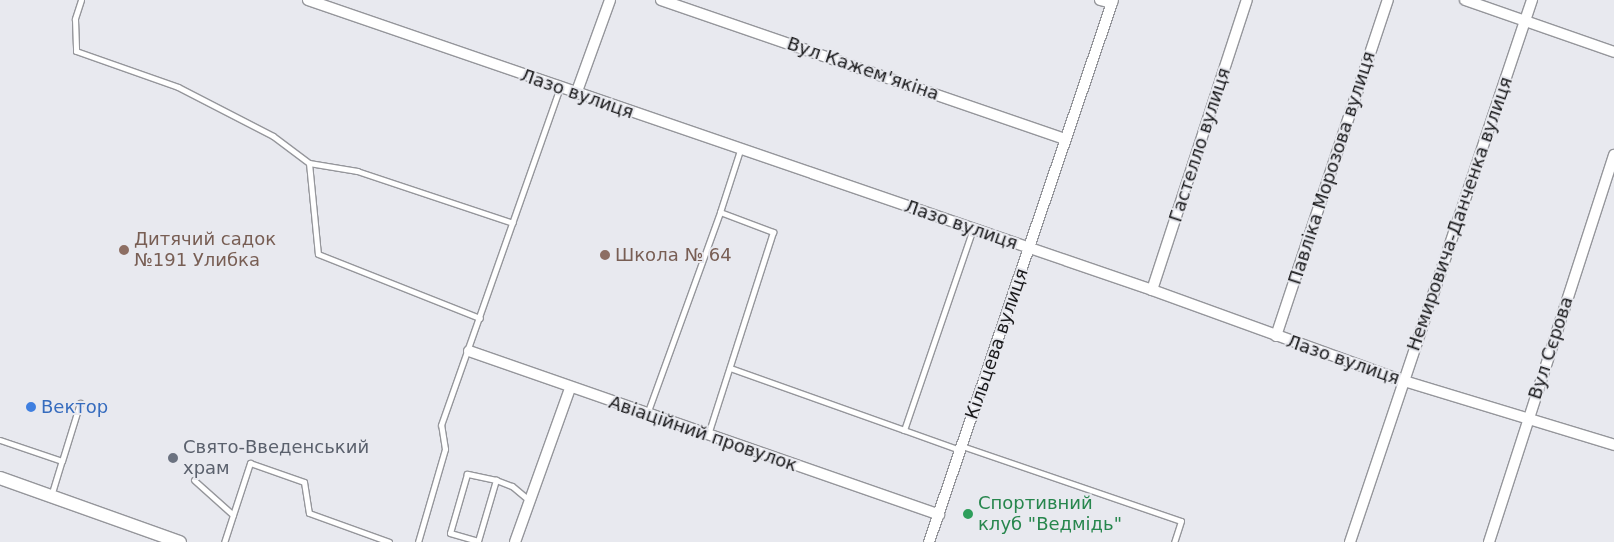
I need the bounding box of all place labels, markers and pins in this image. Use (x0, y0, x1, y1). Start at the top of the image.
place label: Дитячий садок №191 Улибка (134, 229, 276, 272)
marker: Дитячий садок №191 Улибка (118, 244, 130, 256)
place label: Школа № 64 (615, 244, 732, 266)
marker: Школа № 64 (599, 249, 611, 261)
place label: Вектор (41, 396, 108, 418)
marker: Вектор (25, 401, 37, 413)
place label: Свято-Введенський храм (183, 437, 369, 479)
marker: Свято-Введенський храм (167, 452, 179, 464)
place label: Спортивний клуб "Ведмідь" (978, 493, 1122, 536)
marker: Спортивний клуб "Ведмідь" (962, 508, 974, 520)

